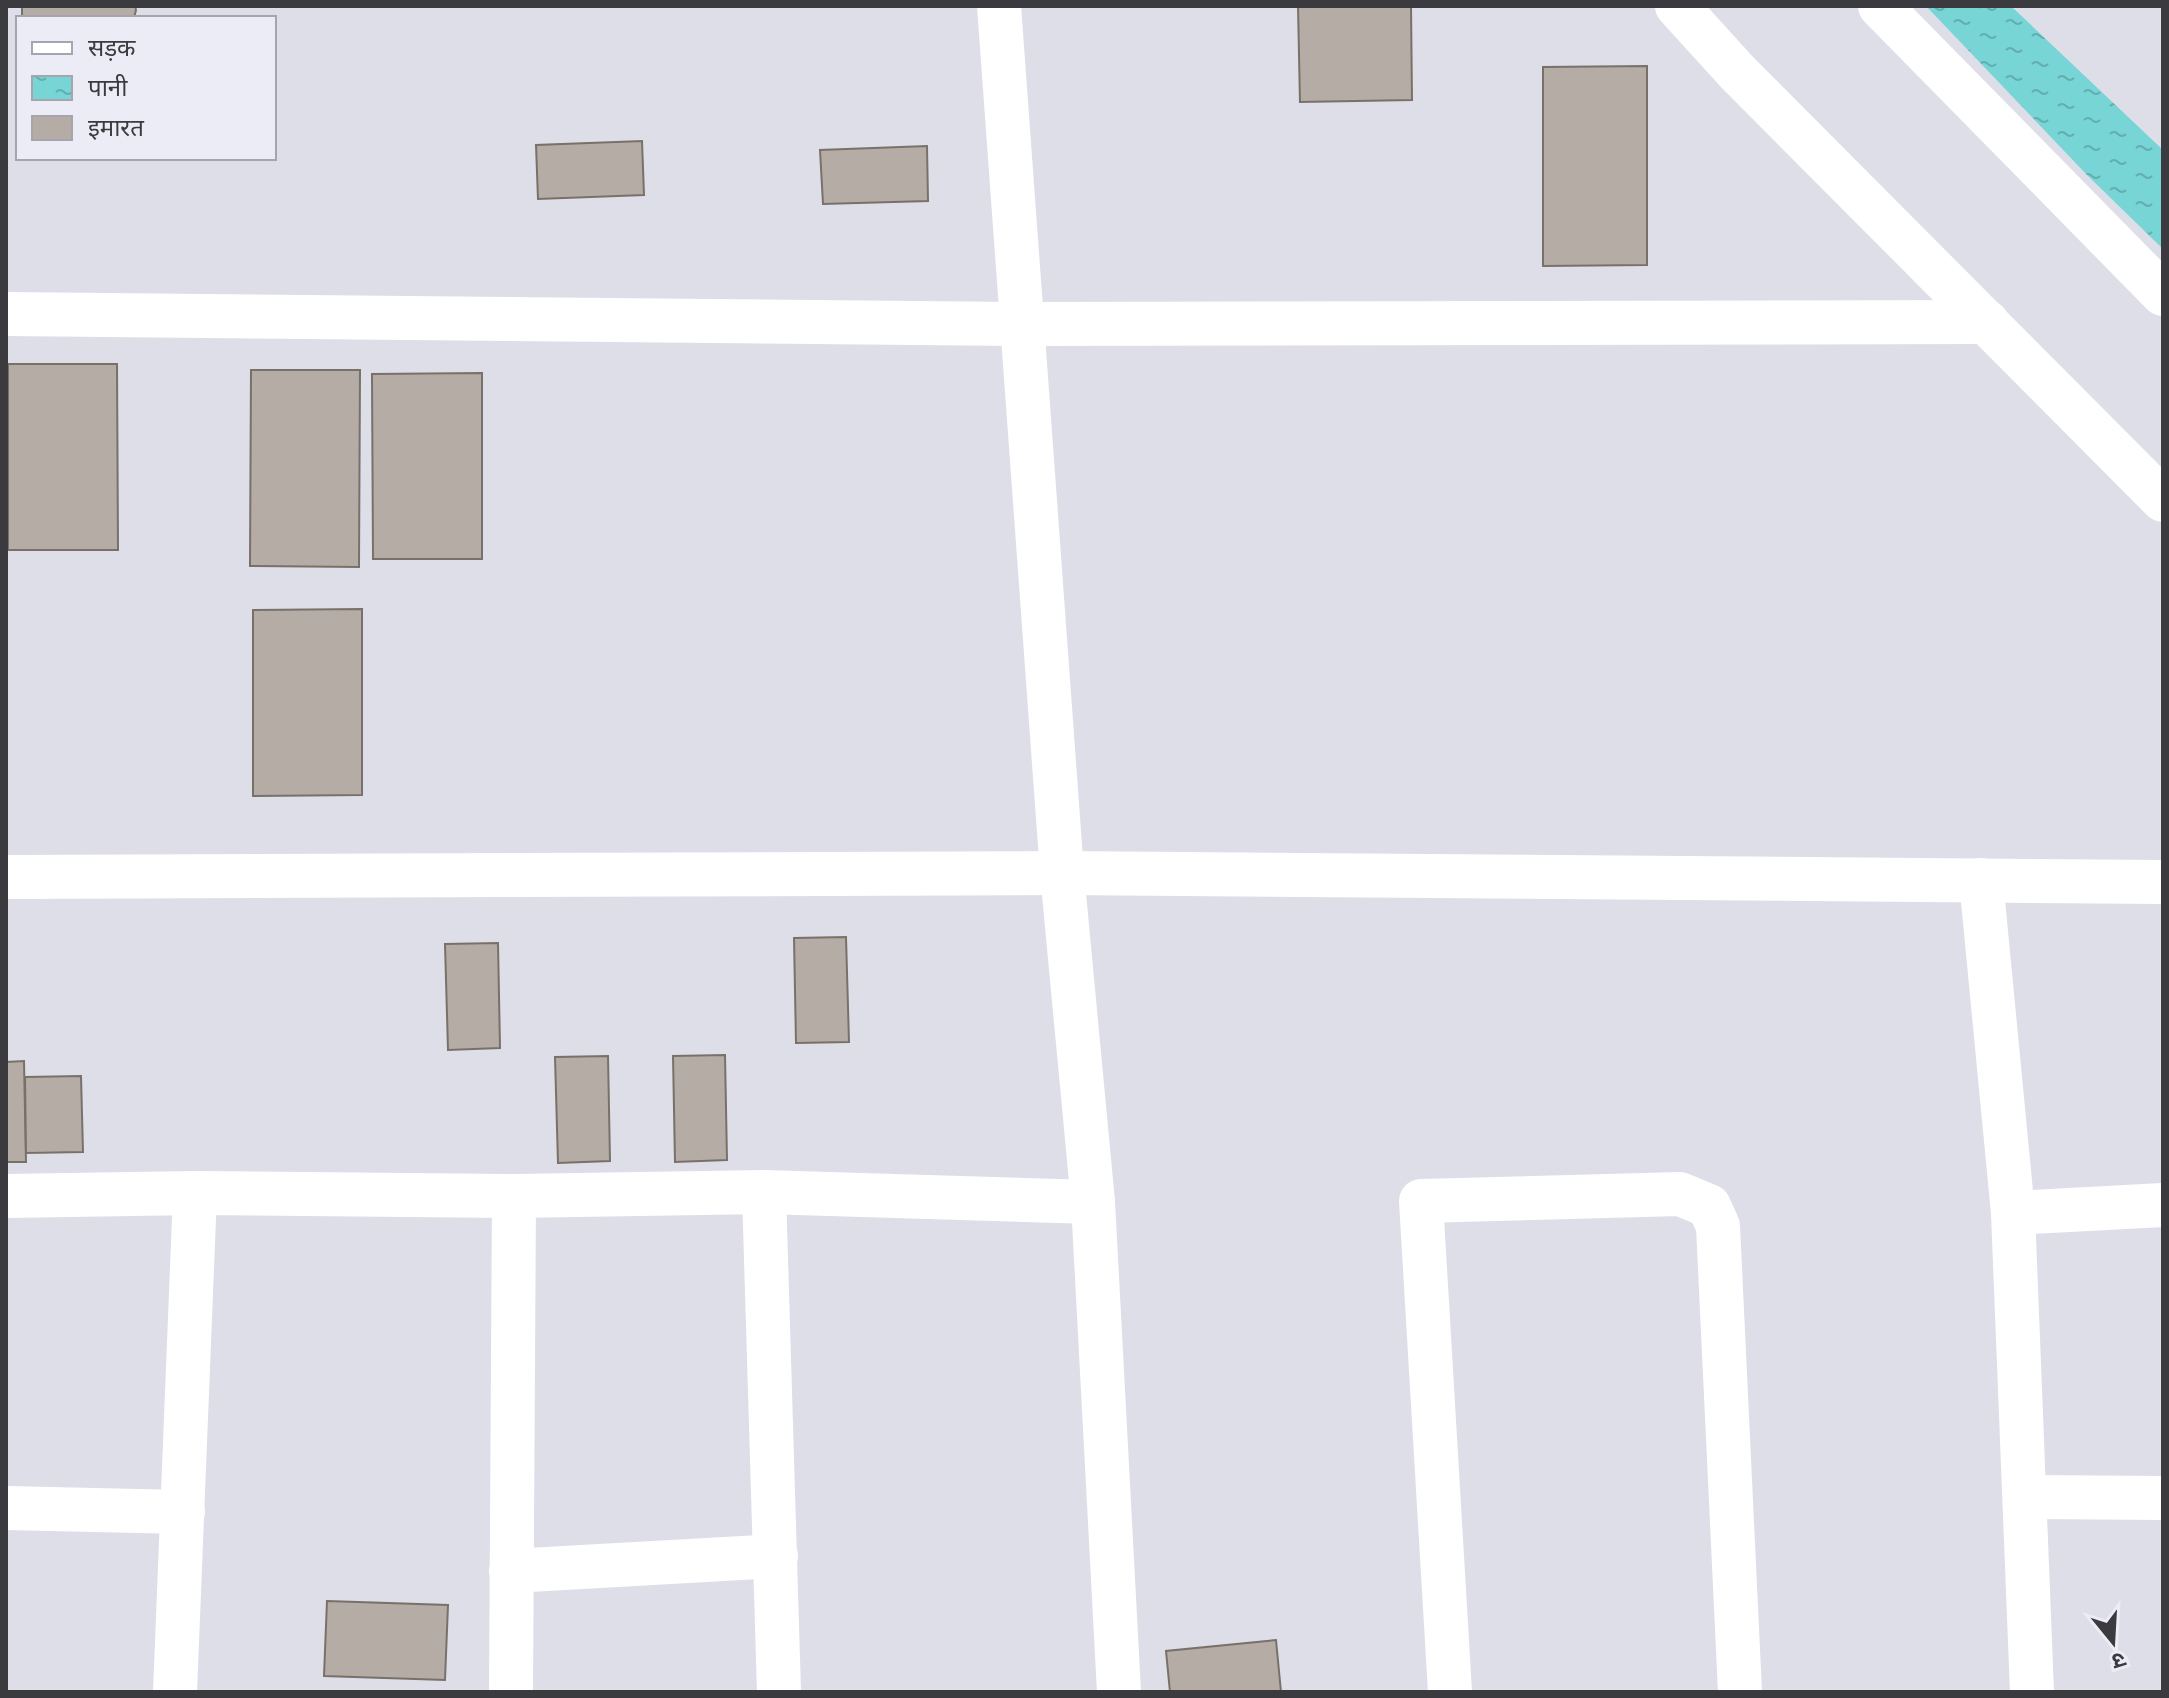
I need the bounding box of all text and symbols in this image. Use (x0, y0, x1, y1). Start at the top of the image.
legend (16, 16, 276, 160)
text: सड़क (88, 34, 136, 61)
text: पानी (88, 74, 128, 101)
text: इमारत (88, 114, 145, 141)
north arrow (2073, 1602, 2153, 1682)
text: उ (2108, 1647, 2129, 1675)

